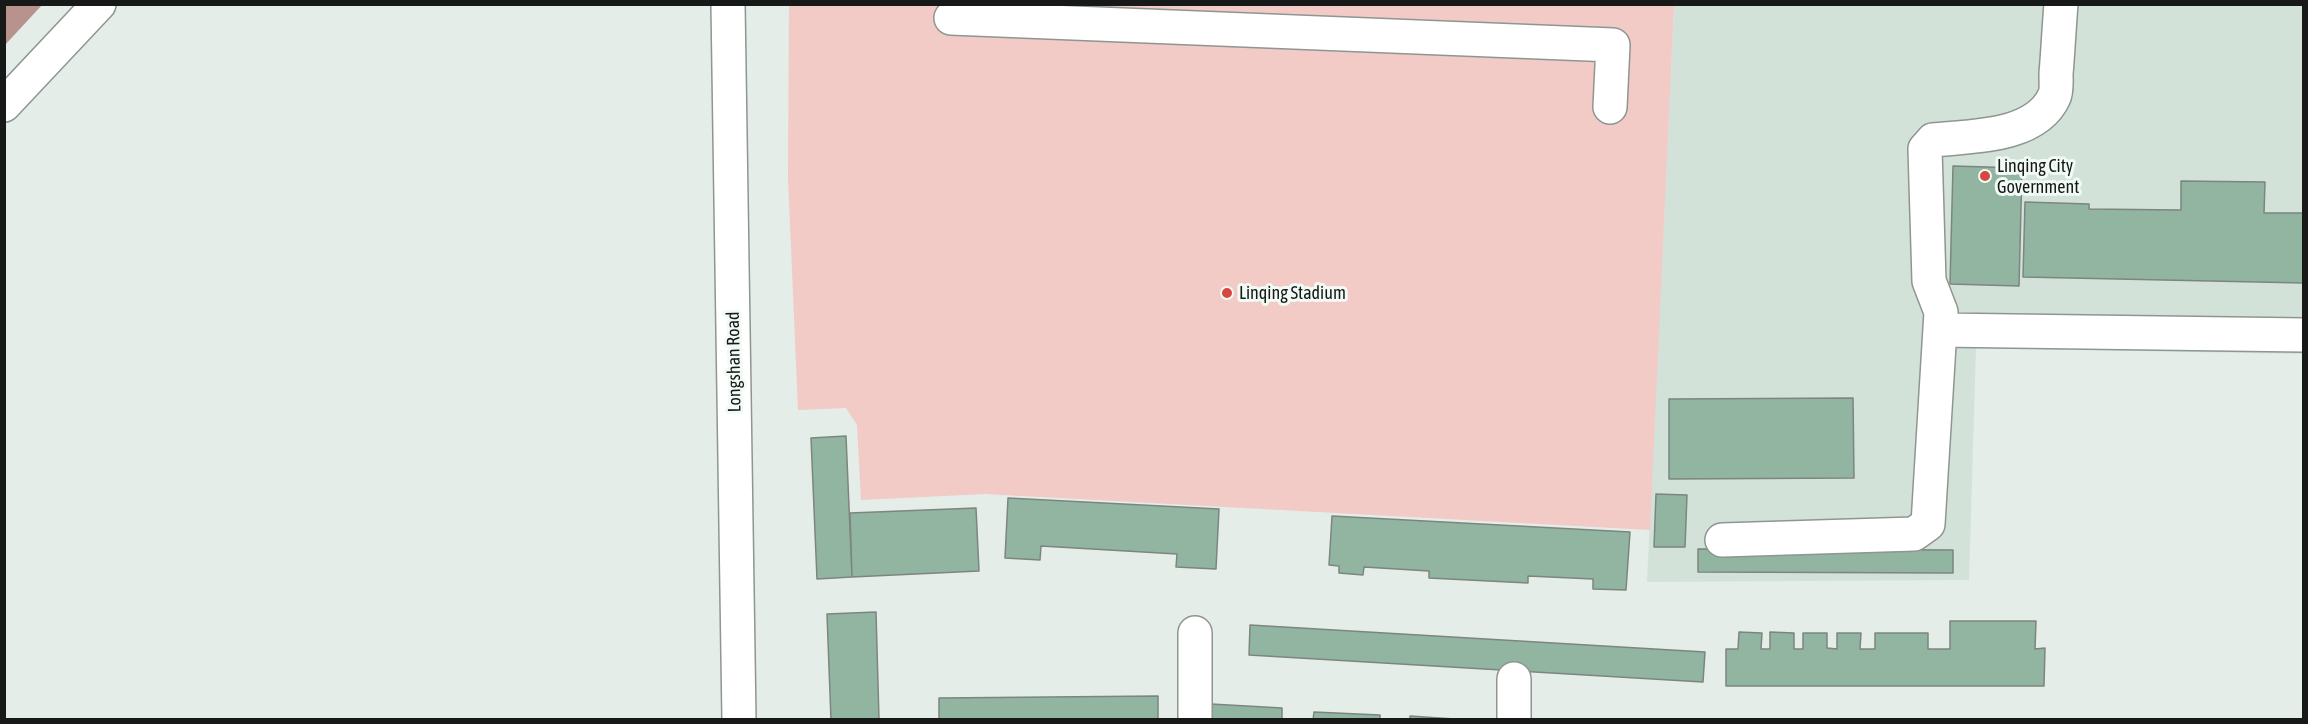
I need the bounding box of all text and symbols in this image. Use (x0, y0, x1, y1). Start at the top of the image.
place label: Linqing City Government (1997, 155, 2079, 198)
marker: Linqing City Government (1978, 169, 1992, 183)
place label: Linqing Stadium (1239, 282, 1346, 304)
marker: Linqing Stadium (1220, 286, 1234, 300)
street label: Longshan Road (722, 311, 746, 413)

